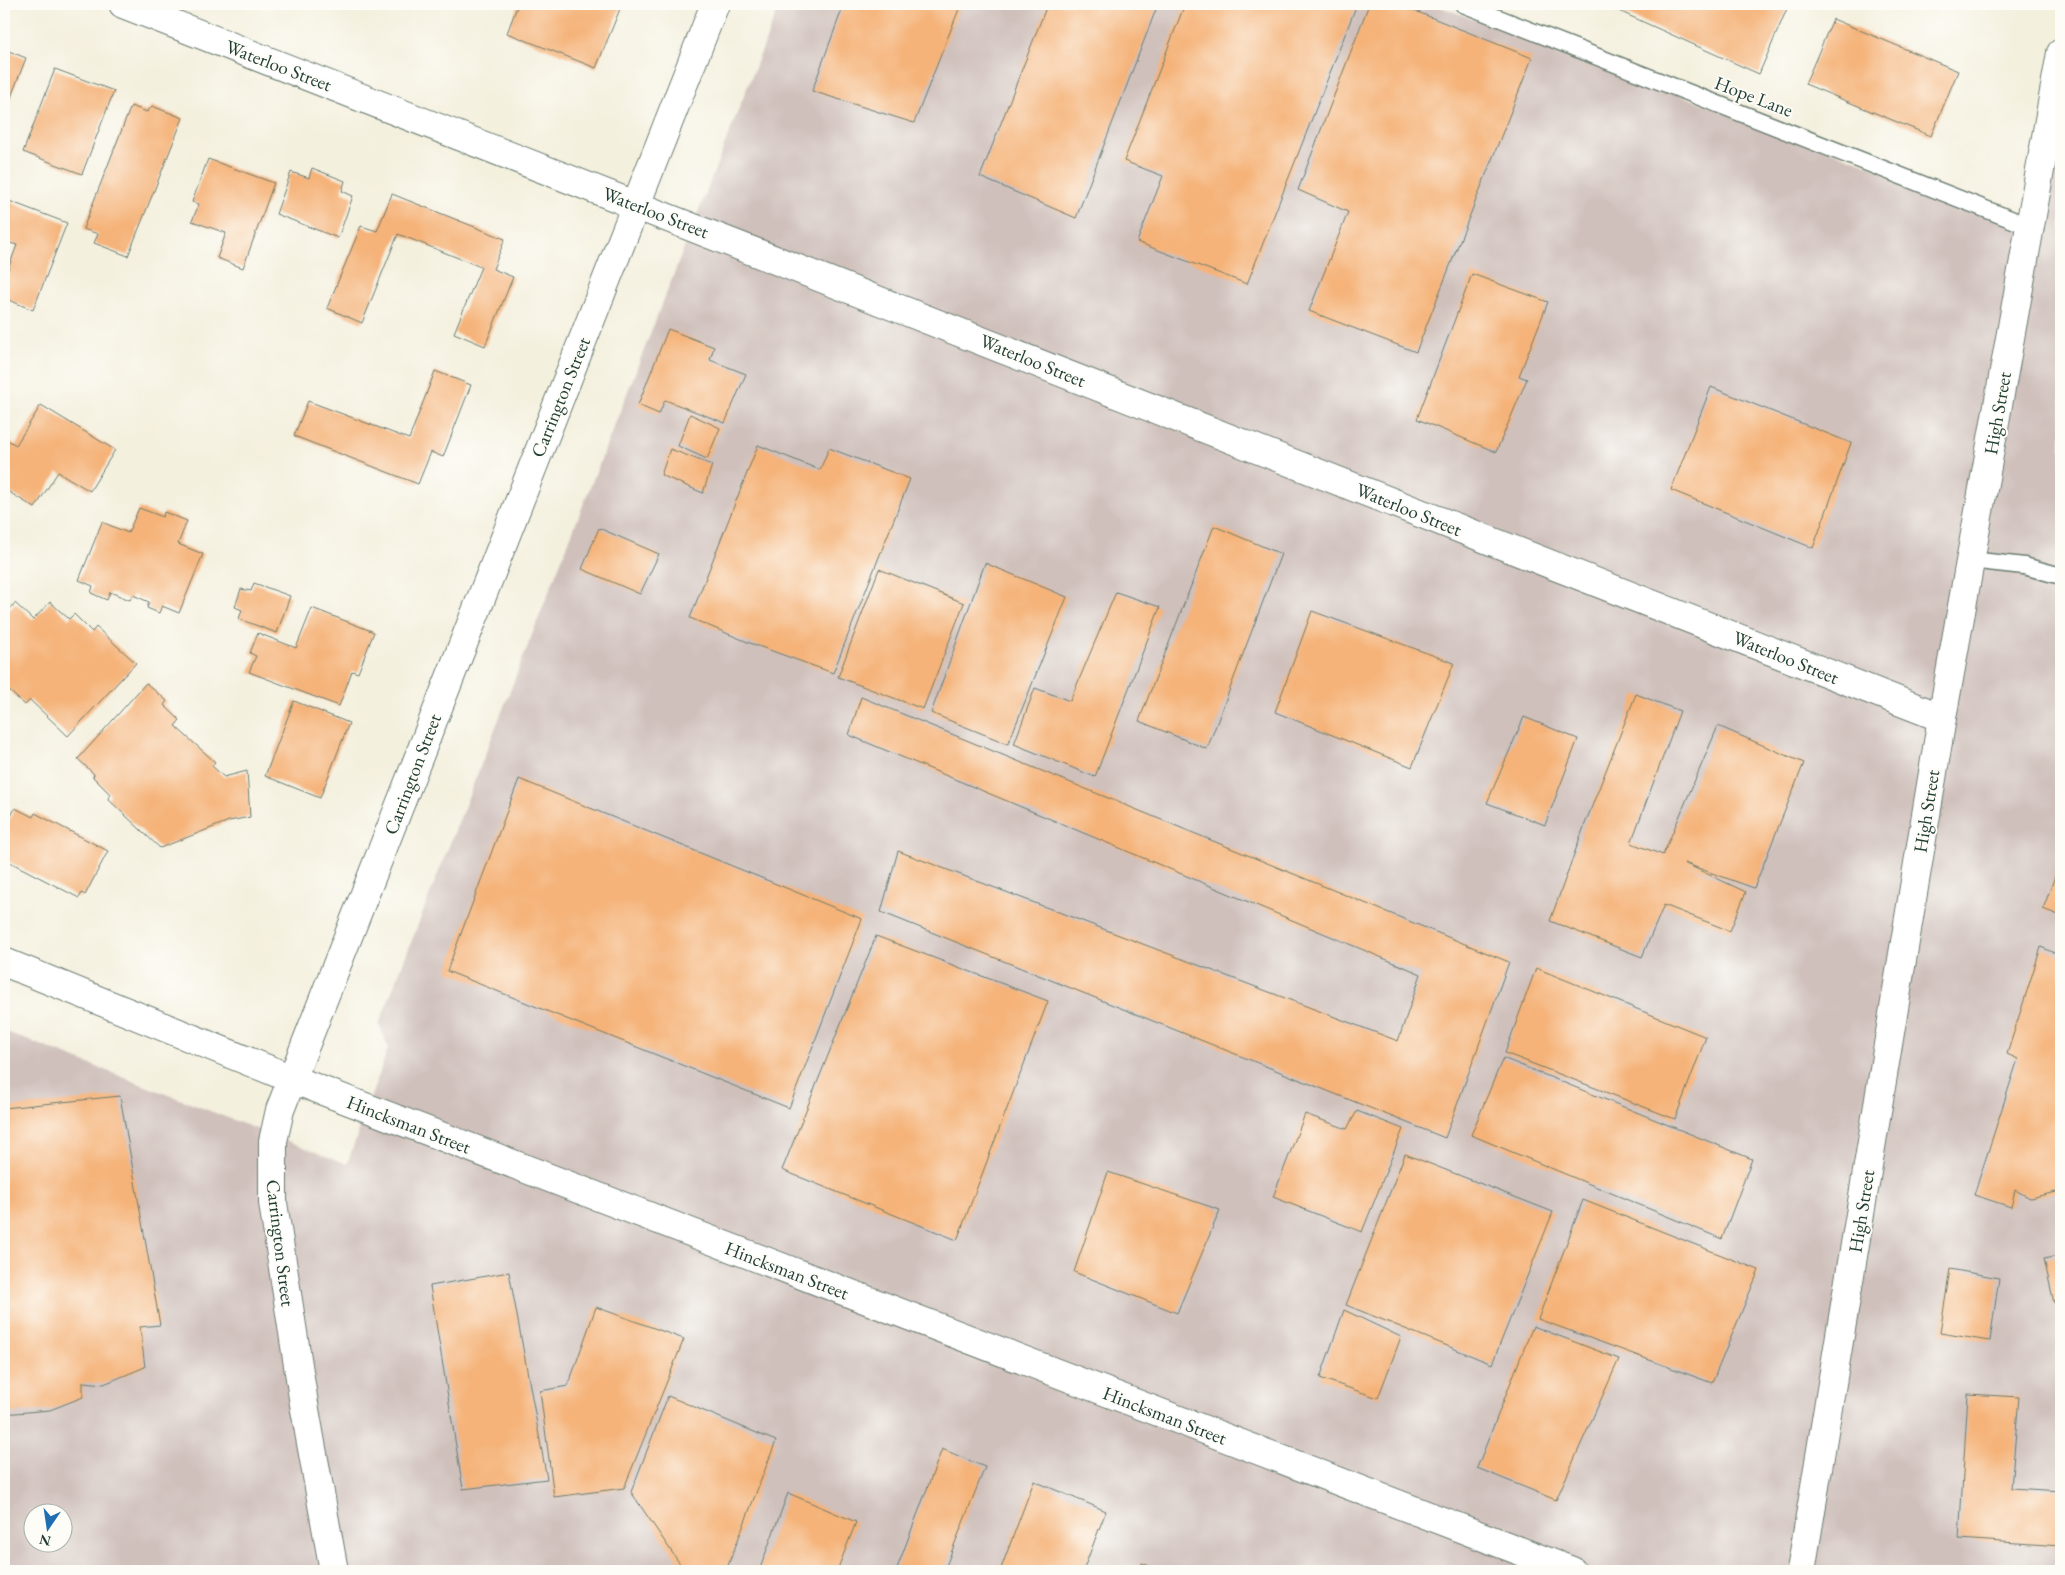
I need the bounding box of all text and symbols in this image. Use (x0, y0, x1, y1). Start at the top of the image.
street label: Waterloo Street (222, 34, 335, 97)
street label: Hope Lane (1711, 70, 1797, 123)
street label: Waterloo Street (599, 181, 712, 244)
street label: Waterloo Street (976, 328, 1089, 393)
street label: Carrington Street (525, 333, 596, 461)
street label: High Street (1978, 370, 2017, 456)
street label: Waterloo Street (1352, 477, 1465, 542)
street label: Waterloo Street (1729, 625, 1842, 690)
street label: Carrington Street (378, 710, 447, 838)
street label: High Street (1908, 768, 1945, 854)
street label: Hincksman Street (343, 1089, 474, 1160)
street label: High Street (1843, 1168, 1880, 1254)
street label: Carrington Street (260, 1178, 301, 1308)
street label: Hincksman Street (721, 1235, 852, 1306)
street label: Hincksman Street (1099, 1380, 1230, 1451)
north arrow (22, 1502, 72, 1552)
text: N (37, 1530, 53, 1551)

